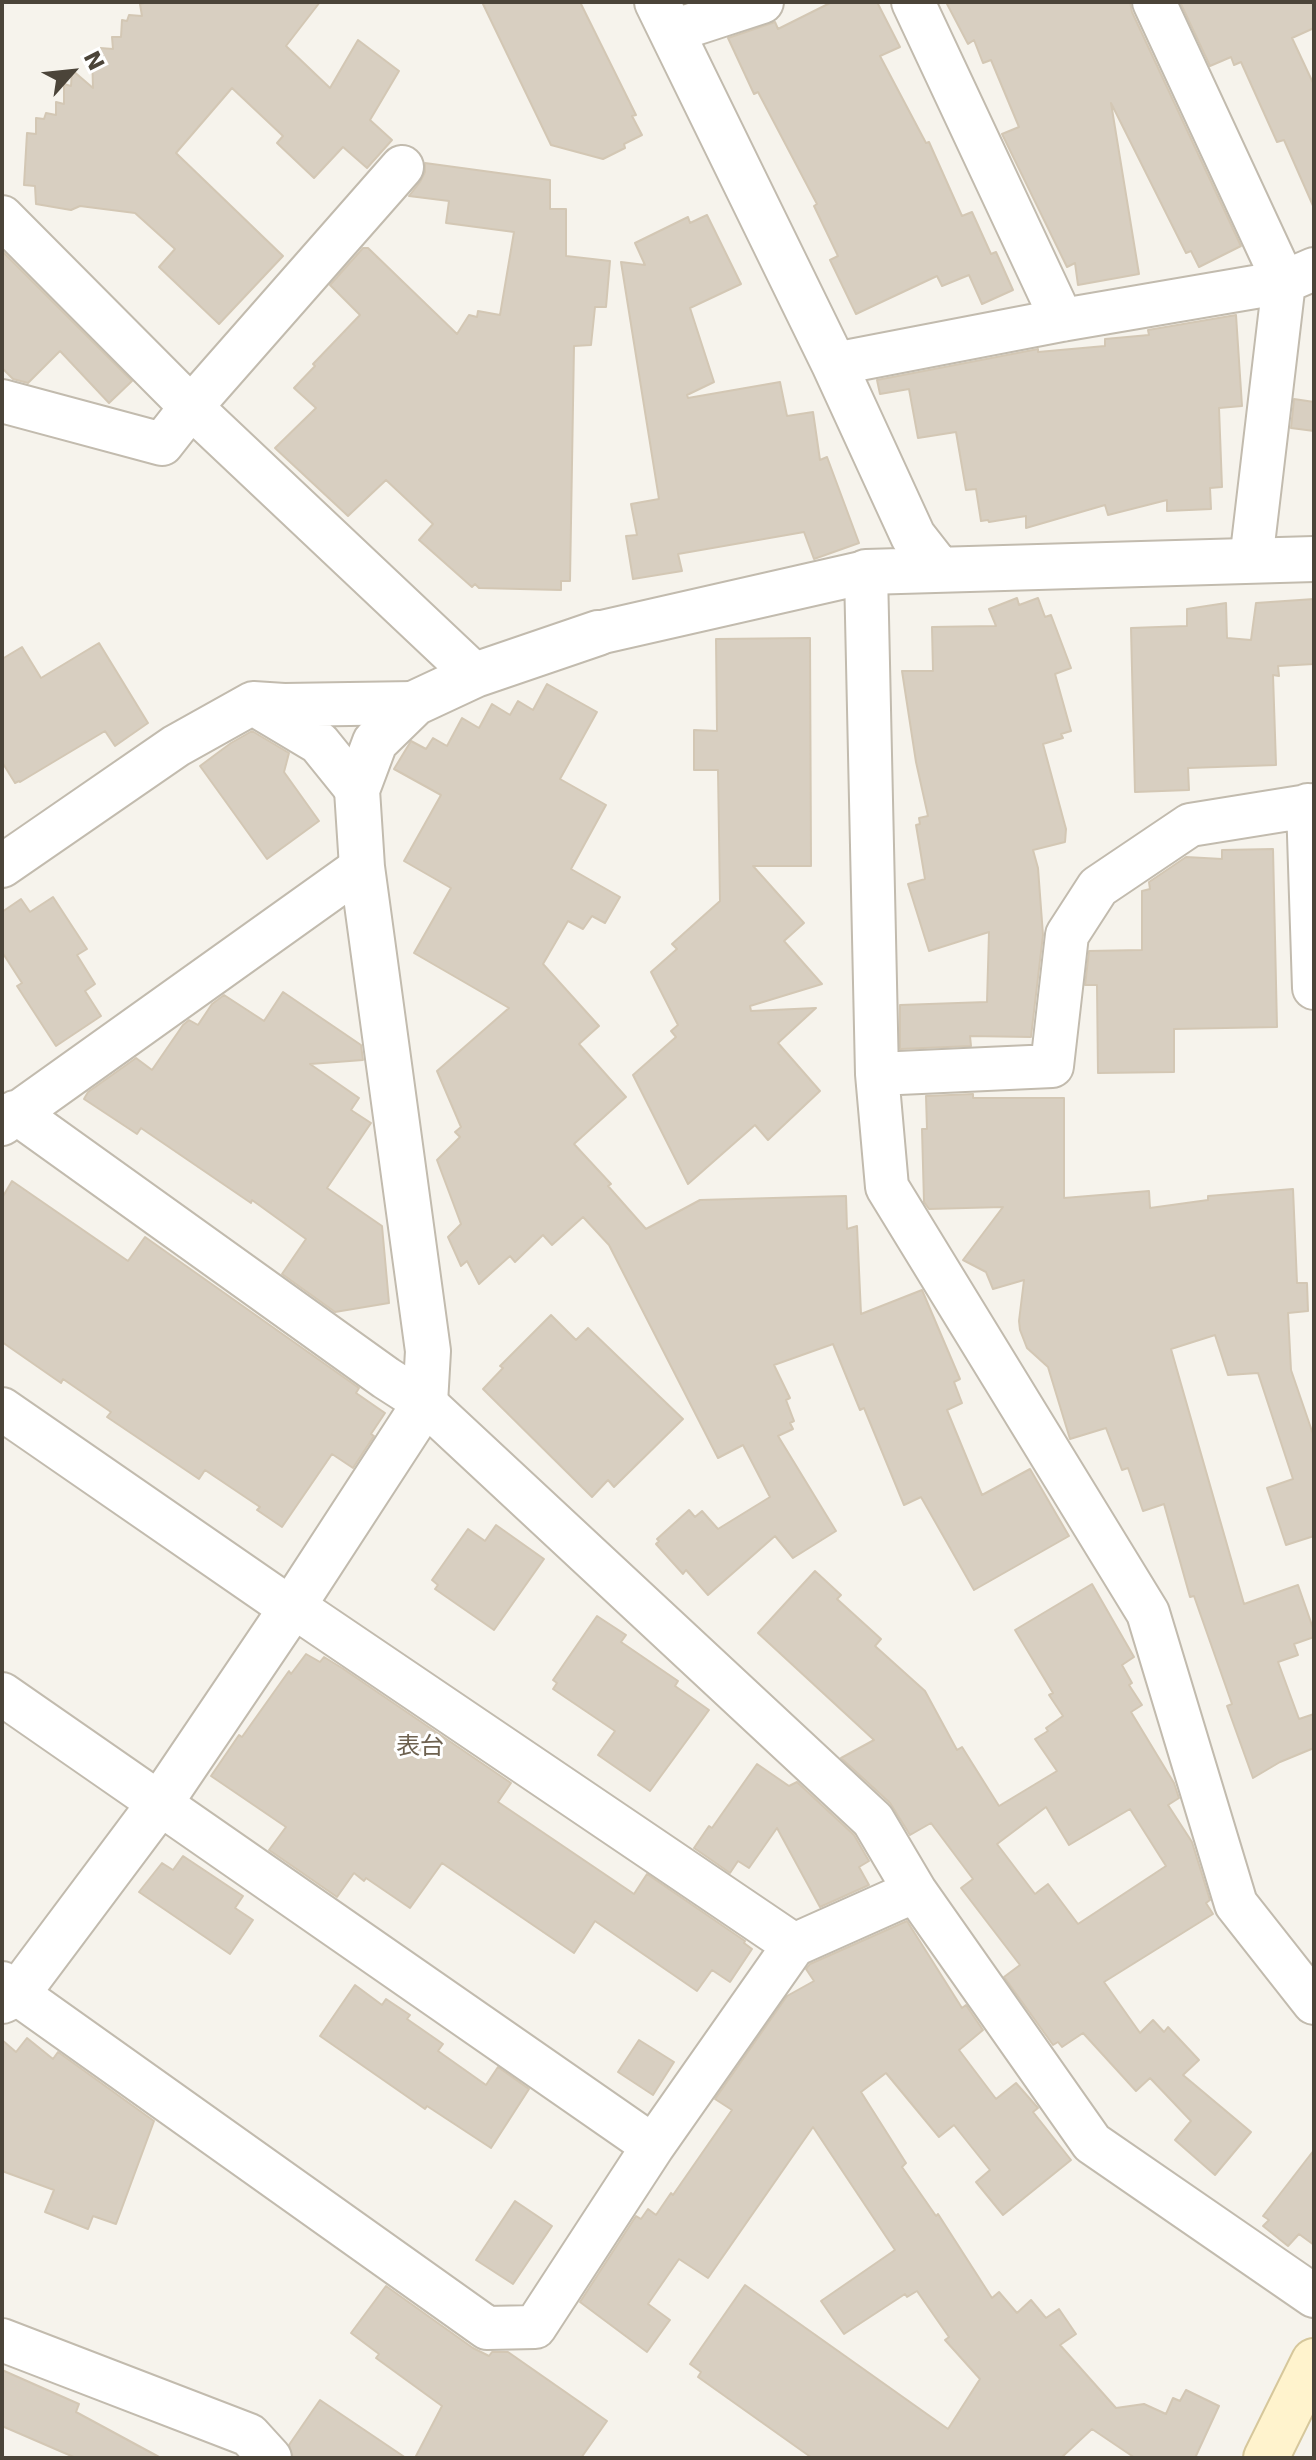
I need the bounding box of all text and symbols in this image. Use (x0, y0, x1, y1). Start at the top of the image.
north arrow (32, 32, 112, 112)
text: N (79, 47, 109, 75)
district label: 表台 (396, 1734, 444, 1762)

